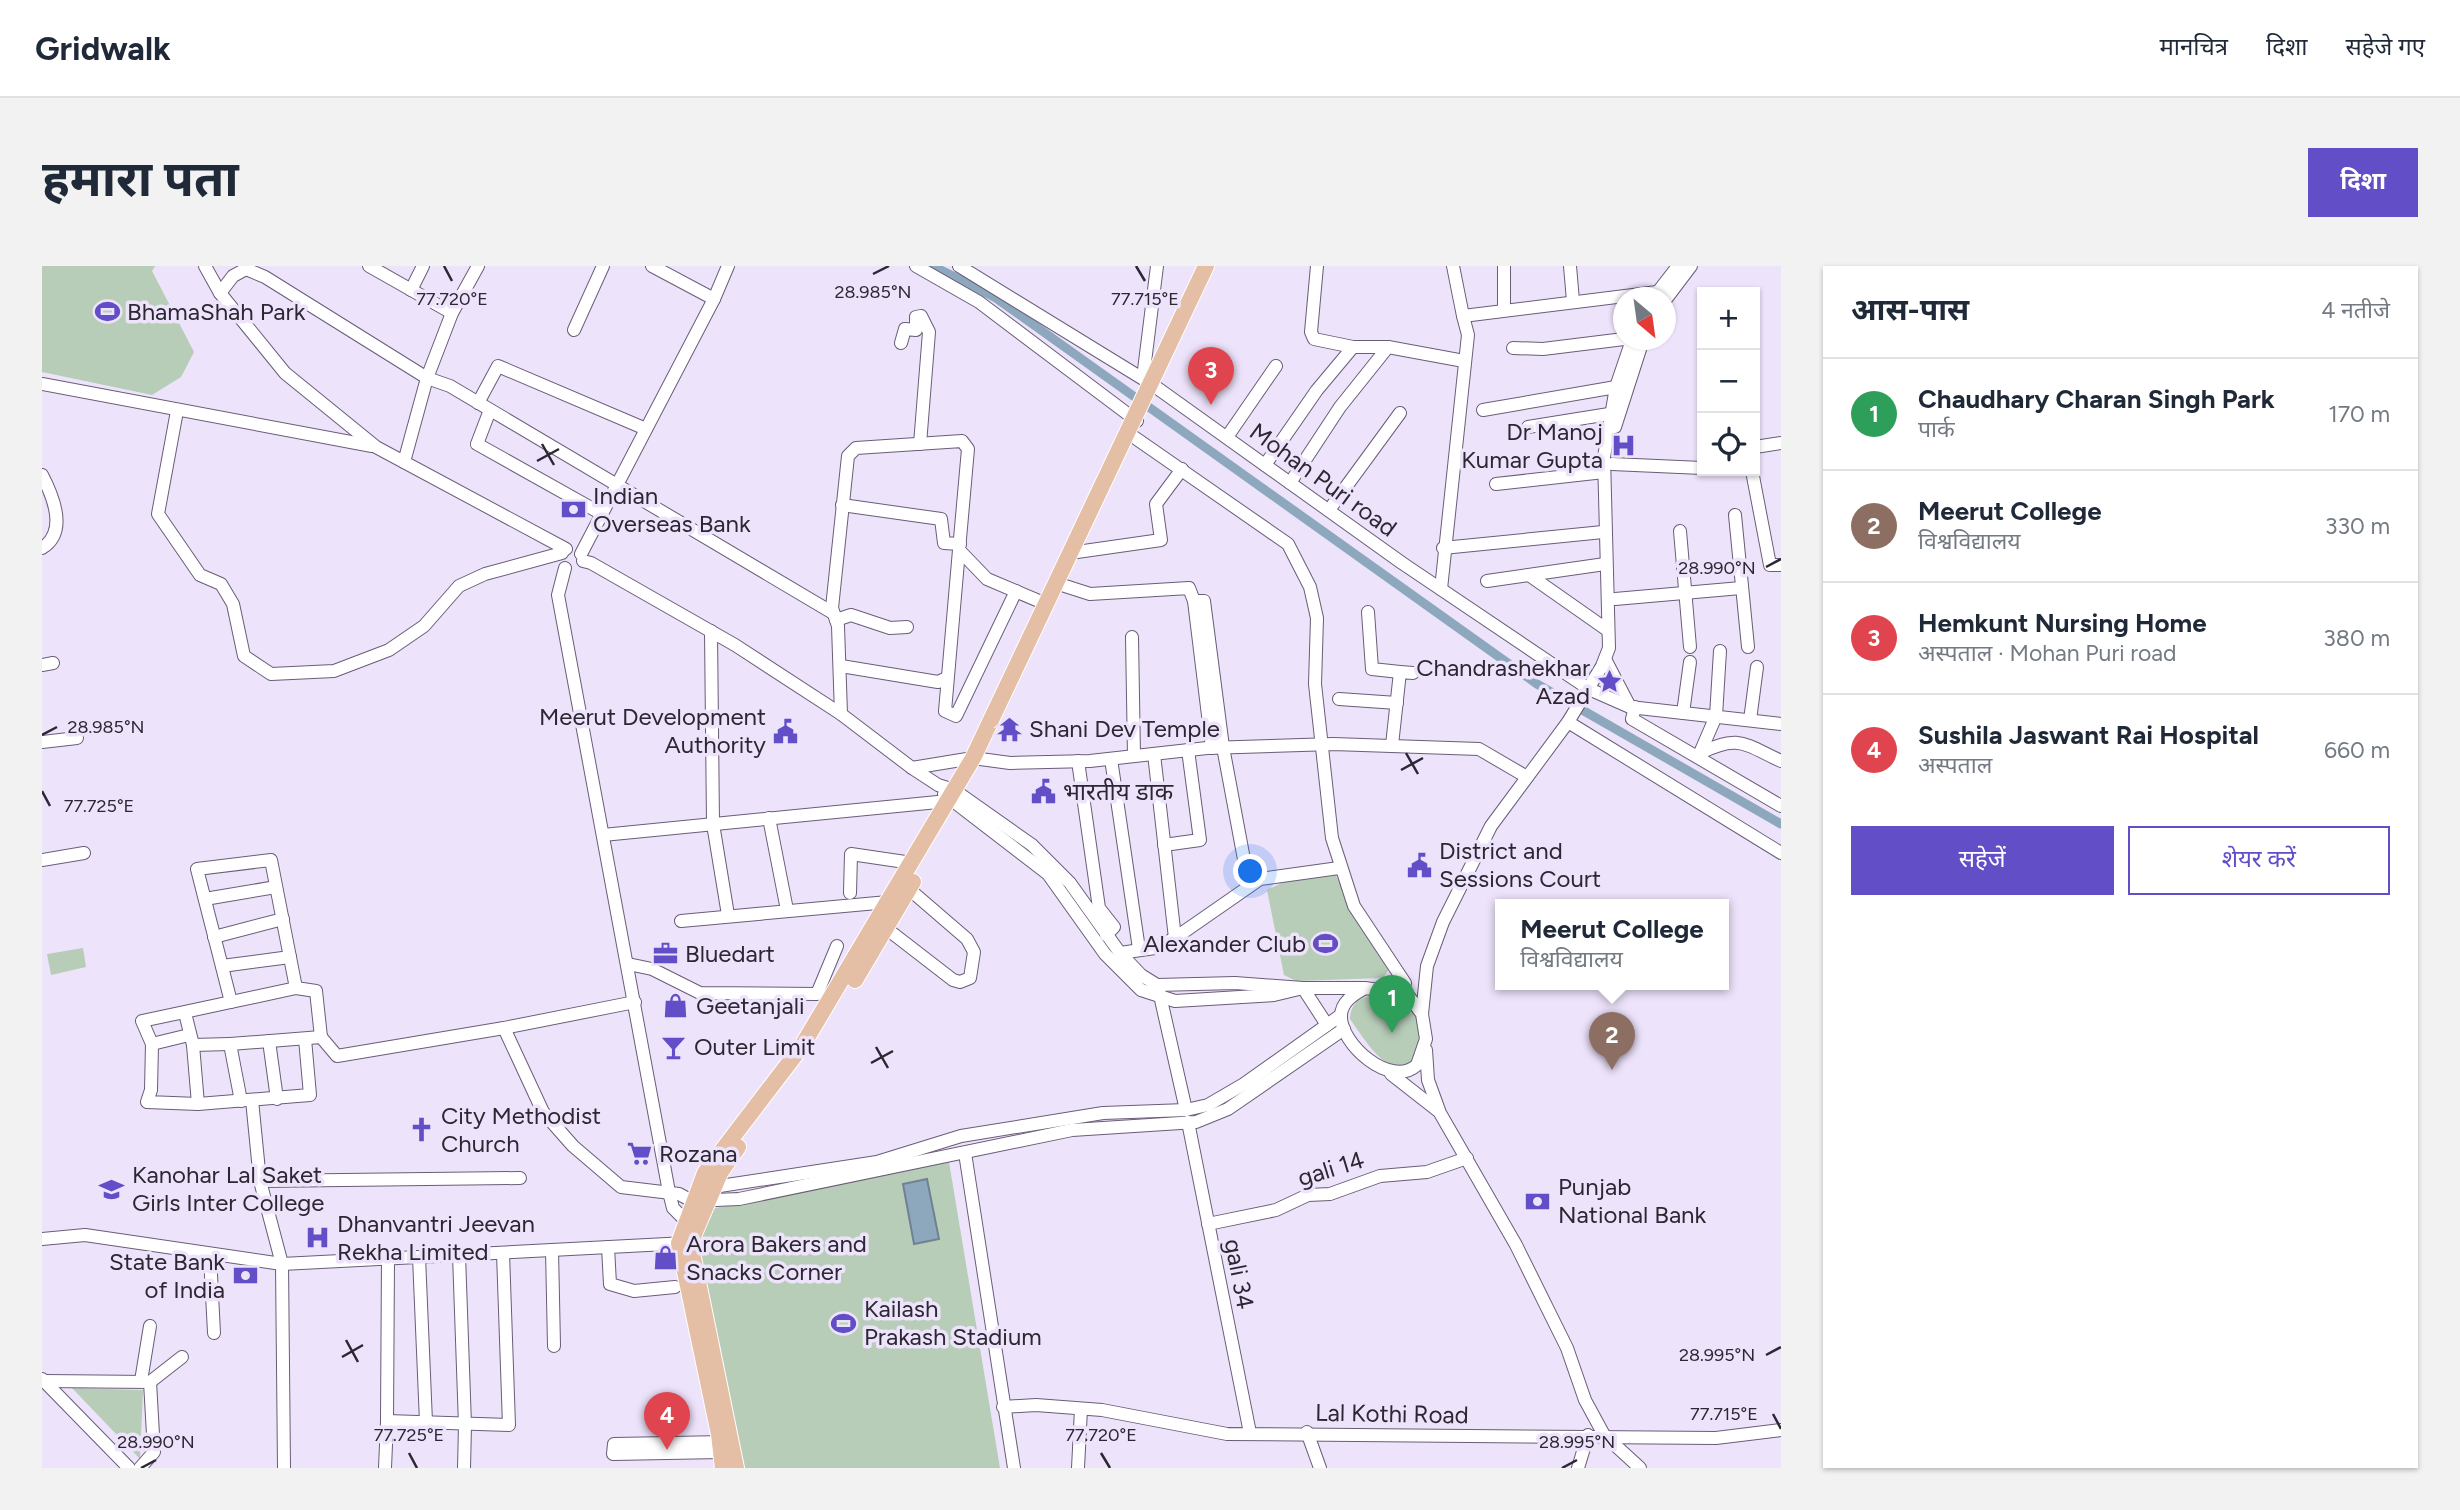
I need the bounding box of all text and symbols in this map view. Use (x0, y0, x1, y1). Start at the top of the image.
text: Gridwalk (35, 29, 171, 68)
text: मानचित्र (2159, 32, 2228, 61)
text: दिशा (2266, 32, 2308, 61)
text: सहेजे गए (2346, 32, 2425, 61)
button: दिशा (2308, 148, 2418, 217)
text: हमारा पता (42, 149, 239, 208)
text: 28.985°N (834, 281, 912, 303)
north arrow (1613, 287, 1676, 350)
map controls (1697, 287, 1760, 476)
button: + (1697, 287, 1760, 350)
text: 77.720°E (416, 288, 488, 310)
text: 77.715°E (1111, 288, 1179, 310)
text: आस-पास (1851, 291, 1969, 328)
text: 4 नतीजे (2321, 296, 2390, 324)
place label: BhamaShah Park (127, 297, 306, 326)
sports icon: BhamaShah Park (93, 298, 121, 326)
pin: 3 (1188, 347, 1234, 405)
button: − (1697, 350, 1760, 413)
text: Chaudhary Charan Singh Park (1918, 383, 2275, 415)
text: 1 (1869, 400, 1879, 428)
text: 170 m (2328, 400, 2390, 428)
button: locate (1697, 413, 1760, 476)
text: पार्क (1918, 415, 1955, 443)
street label: Mohan Puri road (1244, 417, 1402, 543)
place label: Dr Manoj Kumar Gupta (1461, 417, 1603, 474)
hospital icon: Dr Manoj Kumar Gupta (1609, 432, 1637, 460)
place label: Indian Overseas Bank (593, 481, 751, 538)
text: Meerut College (1918, 495, 2102, 527)
bank icon: Indian Overseas Bank (559, 496, 587, 524)
text: 2 (1867, 512, 1881, 540)
text: 330 m (2325, 512, 2390, 540)
text: विश्वविद्यालय (1918, 527, 2021, 555)
text: 28.990°N (1678, 557, 1756, 579)
text: Hemkunt Nursing Home (1918, 607, 2207, 639)
text: 3 (1868, 624, 1880, 652)
text: 380 m (2323, 624, 2390, 652)
text: अस्पताल · Mohan Puri road (1918, 639, 2177, 667)
place label: Chandrashekhar Azad (1416, 653, 1590, 710)
place icon: Chandrashekhar Azad (1596, 668, 1624, 696)
place label: Meerut Development Authority (539, 702, 766, 759)
place label: Shani Dev Temple (1029, 714, 1220, 743)
temple icon: Shani Dev Temple (995, 715, 1023, 743)
text: 28.985°N (67, 716, 145, 738)
public building icon: Meerut Development Authority (772, 717, 800, 745)
text: Sushila Jaswant Rai Hospital (1918, 719, 2259, 751)
text: 4 (1867, 736, 1881, 764)
text: 660 m (2324, 736, 2390, 764)
text: अस्पताल (1918, 751, 1992, 779)
place label: भारतीय डाक (1063, 777, 1174, 806)
public building icon: भारतीय डाक (1029, 778, 1057, 806)
text: 77.725°E (64, 795, 134, 817)
button: सहेजें (1851, 826, 2114, 895)
button: शेयर करें (2128, 826, 2390, 895)
place label: District and Sessions Court (1439, 836, 1601, 893)
public building icon: District and Sessions Court (1405, 851, 1433, 879)
your location (1233, 854, 1267, 888)
popup (1495, 899, 1729, 990)
text: Meerut College (1520, 913, 1704, 945)
place label: Alexander Club (1143, 929, 1306, 958)
sports icon: Alexander Club (1312, 930, 1340, 958)
place label: Bluedart (685, 939, 775, 968)
office icon: Bluedart (651, 940, 679, 968)
text: विश्वविद्यालय (1520, 945, 1623, 973)
pin: 1 (1369, 975, 1415, 1033)
place label: Geetanjali (696, 991, 805, 1020)
shop icon: Geetanjali (662, 992, 690, 1020)
pin: 2 (1589, 1012, 1635, 1070)
place label: Outer Limit (694, 1032, 815, 1061)
bar icon: Outer Limit (660, 1033, 688, 1061)
place label: City Methodist Church (441, 1101, 601, 1158)
church icon: City Methodist Church (407, 1116, 435, 1144)
place label: Rozana (659, 1139, 738, 1168)
supermarket icon: Rozana (625, 1140, 653, 1168)
street label: gali 14 (1294, 1145, 1368, 1192)
place label: Kanohar Lal Saket Girls Inter College (132, 1160, 324, 1217)
place label: Punjab National Bank (1558, 1172, 1707, 1229)
school or university icon: Kanohar Lal Saket Girls Inter College (98, 1175, 126, 1203)
bank icon: Punjab National Bank (1524, 1187, 1552, 1215)
place label: Dhanvantri Jeevan Rekha Limited (337, 1209, 535, 1266)
hospital icon: Dhanvantri Jeevan Rekha Limited (303, 1224, 331, 1252)
place label: Arora Bakers and Snacks Corner (686, 1229, 867, 1286)
street label: gali 34 (1218, 1236, 1261, 1312)
shop icon: Arora Bakers and Snacks Corner (652, 1244, 680, 1272)
place label: State Bank of India (109, 1247, 225, 1304)
bank icon: State Bank of India (231, 1262, 259, 1290)
place label: Kailash Prakash Stadium (864, 1294, 1042, 1351)
sports icon: Kailash Prakash Stadium (830, 1309, 858, 1337)
text: 28.995°N (1679, 1344, 1755, 1366)
pin: 4 (644, 1392, 690, 1450)
street label: Lal Kothi Road (1315, 1398, 1469, 1429)
text: 77.715°E (1690, 1403, 1758, 1425)
text: 77.725°E (374, 1424, 444, 1446)
text: 77.720°E (1065, 1424, 1137, 1446)
text: 28.990°N (117, 1431, 195, 1453)
text: 28.995°N (1539, 1431, 1615, 1453)

